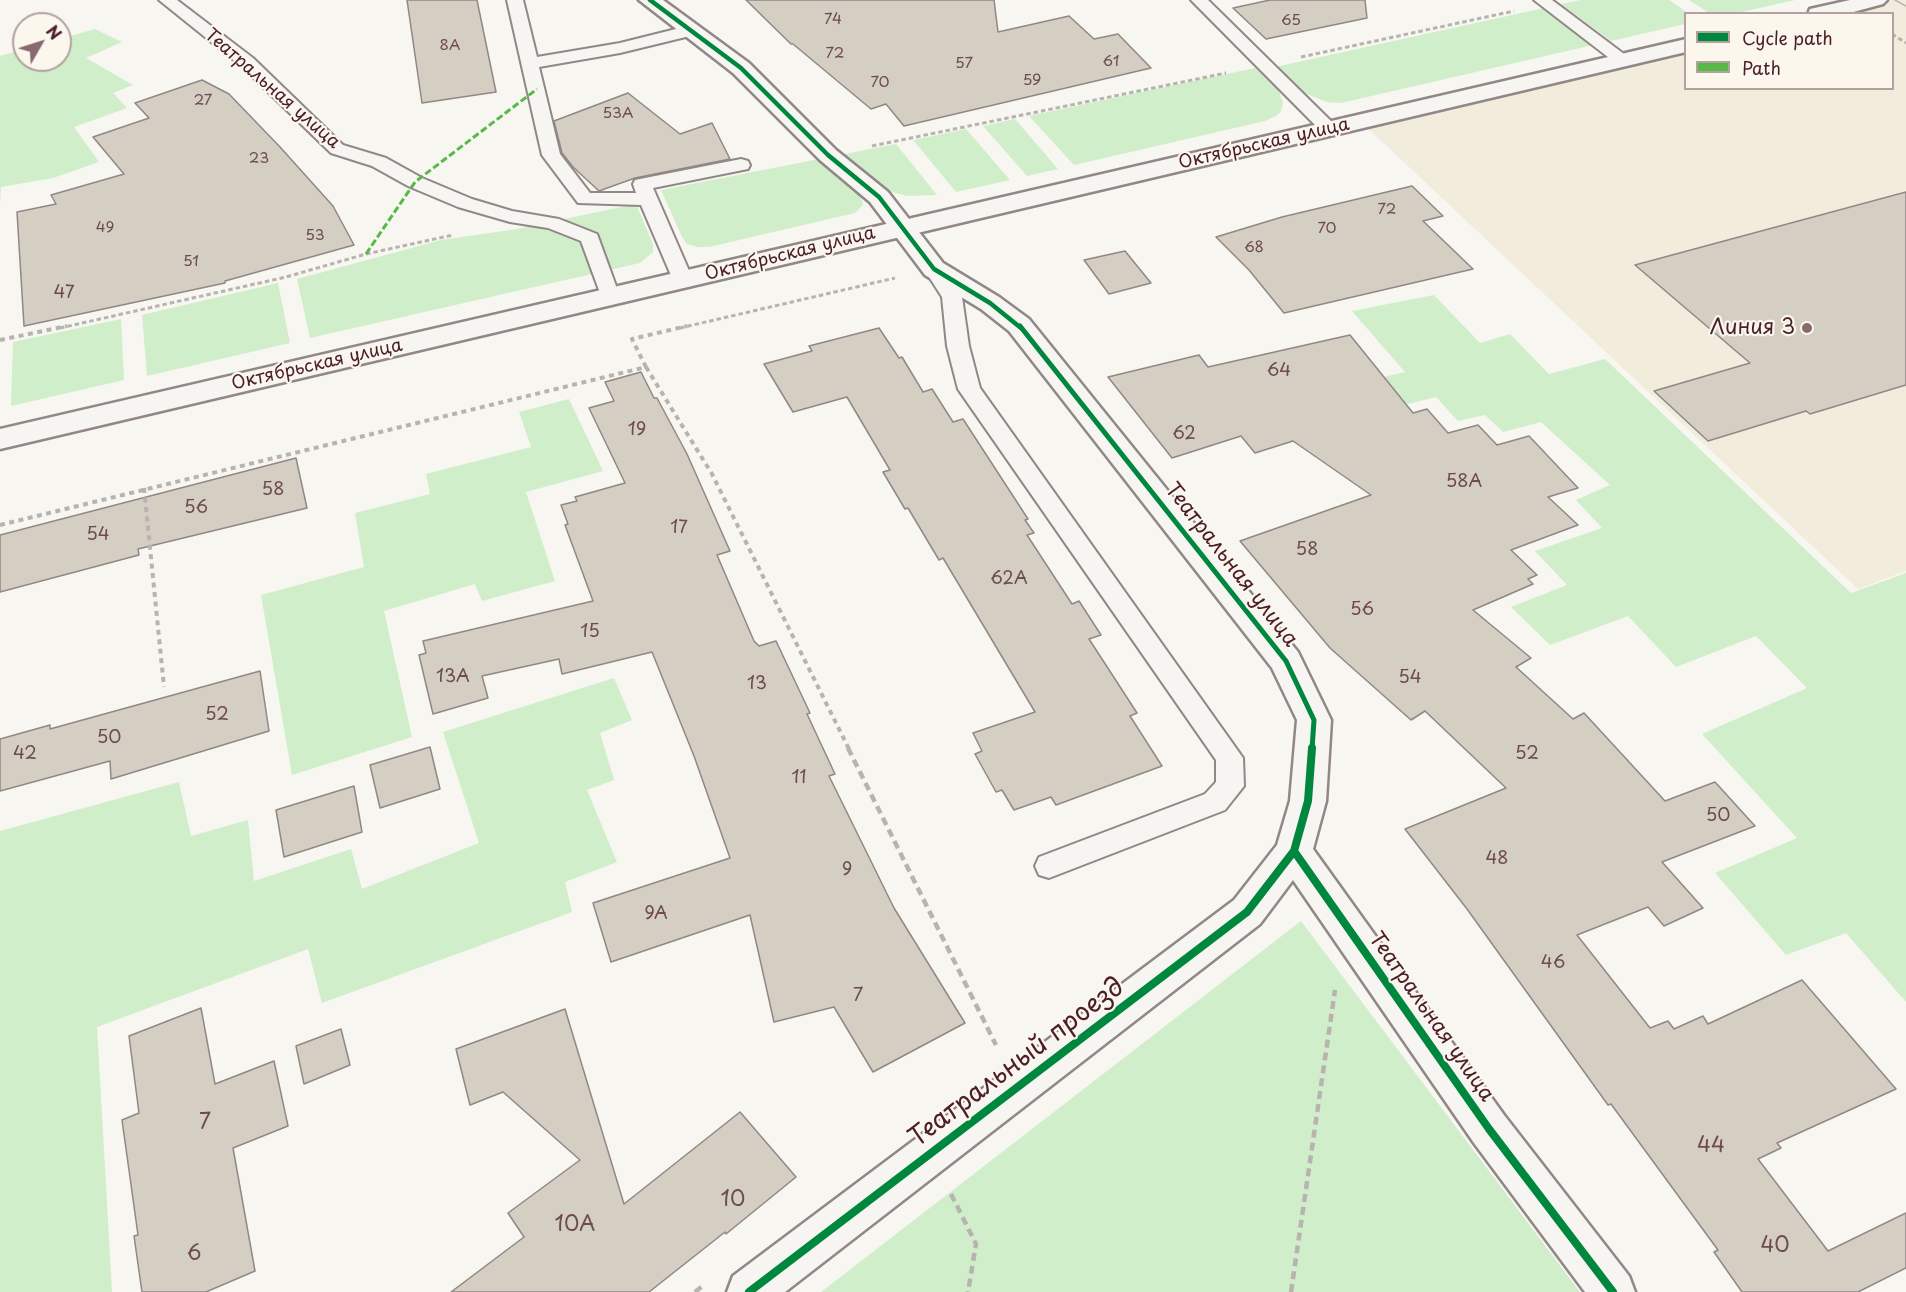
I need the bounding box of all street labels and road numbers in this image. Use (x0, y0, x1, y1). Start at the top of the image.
street label: Театральная улица (200, 24, 344, 154)
street label: Октябрьская улица (1176, 114, 1352, 174)
street label: Октябрьская улица (703, 222, 877, 286)
street label: Октябрьская улица (229, 335, 405, 395)
street label: Театральная улица (1159, 478, 1303, 652)
street label: Театральная улица (1363, 927, 1499, 1107)
street label: Театральный проезд (903, 972, 1131, 1154)

